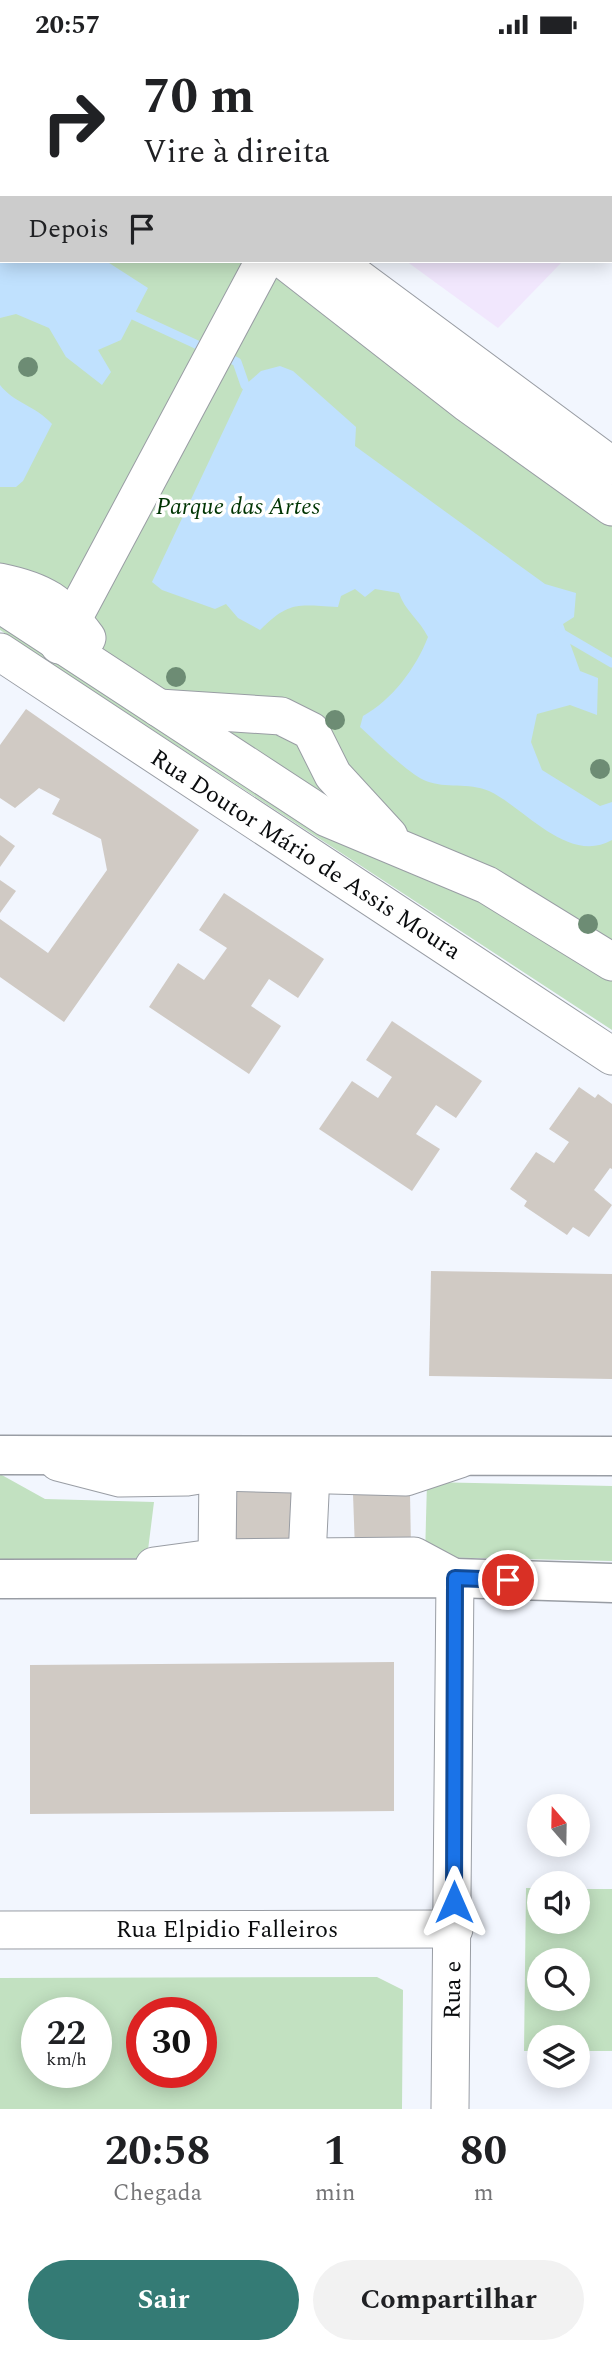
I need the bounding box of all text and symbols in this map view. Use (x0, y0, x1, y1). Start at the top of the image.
text: 20:57 (35, 5, 100, 45)
text: 70 m (143, 60, 254, 135)
icon: right (28, 77, 119, 168)
text: Vire à direita (143, 128, 330, 177)
text: Depois (28, 209, 109, 249)
icon: arrive (123, 210, 161, 248)
park label: Parque das Artes (156, 489, 321, 525)
street label: Rua Doutor Mário de Assis Moura (143, 741, 468, 969)
pin (478, 1550, 538, 1610)
icon: arrive (489, 1561, 527, 1599)
north arrow (527, 1794, 590, 1857)
map controls (527, 1794, 590, 2088)
position arrow (417, 1865, 491, 1939)
button: sound (527, 1871, 590, 1934)
street label: Rua Elpidio Falleiros (116, 1912, 338, 1948)
button: search (527, 1948, 590, 2011)
street label: Rua e (434, 1960, 472, 2020)
speed limit sign: 30 (126, 1997, 217, 2088)
text: 22 (47, 2007, 86, 2060)
button: layers (527, 2025, 590, 2088)
text: km/h (46, 2046, 87, 2073)
text: 20:58 (105, 2120, 210, 2183)
text: 1 (323, 2120, 347, 2183)
text: 80 (460, 2120, 507, 2183)
text: Chegada (113, 2176, 202, 2211)
text: min (315, 2176, 355, 2211)
text: m (474, 2176, 494, 2211)
button: Sair (28, 2260, 299, 2340)
button: Compartilhar (313, 2260, 584, 2340)

